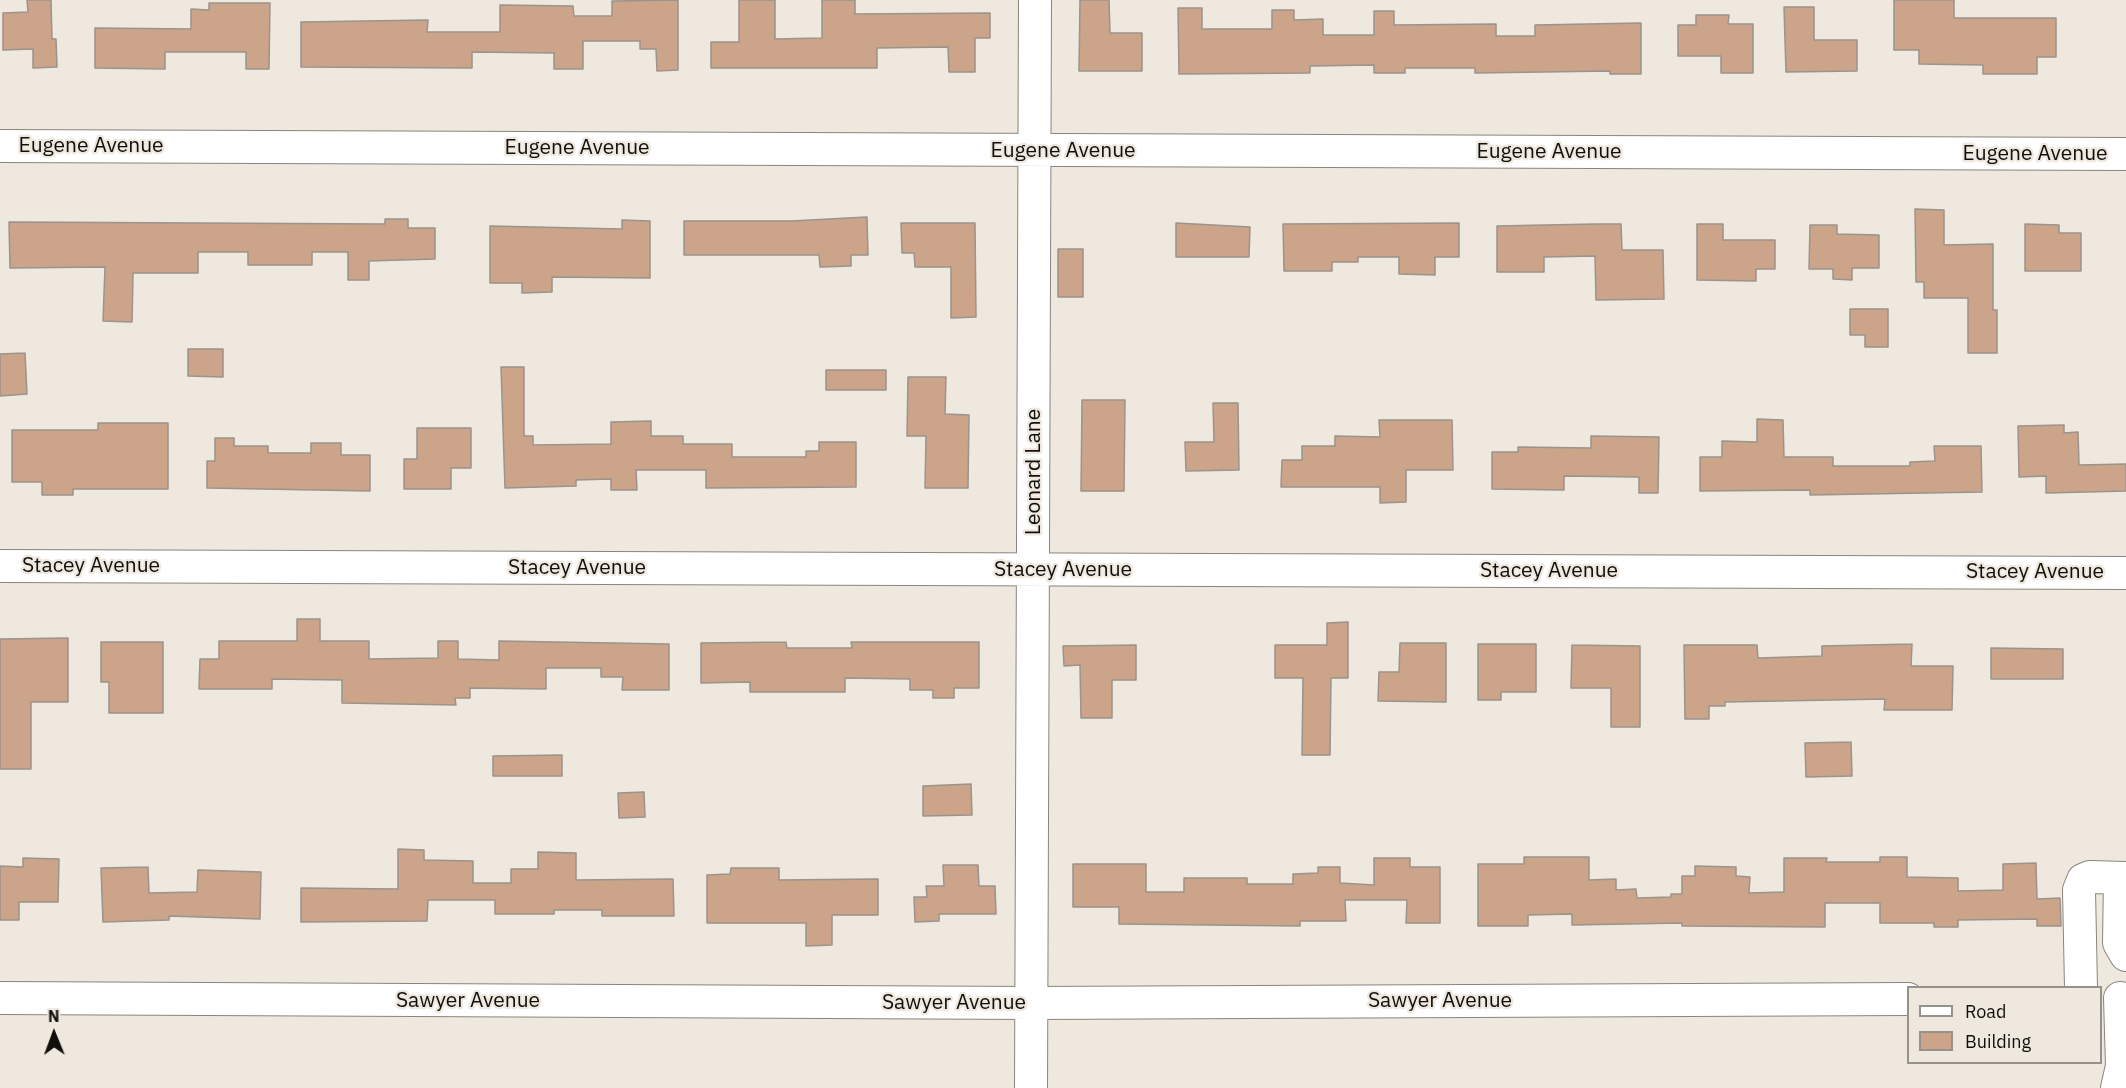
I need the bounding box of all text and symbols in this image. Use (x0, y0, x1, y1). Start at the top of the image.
street label: Eugene Avenue (18, 133, 164, 159)
street label: Eugene Avenue (504, 135, 650, 161)
street label: Eugene Avenue (990, 138, 1136, 164)
street label: Eugene Avenue (1476, 139, 1622, 165)
street label: Eugene Avenue (1962, 141, 2108, 167)
street label: Leonard Lane (1021, 409, 1047, 535)
street label: Stacey Avenue (22, 553, 160, 579)
street label: Stacey Avenue (508, 555, 646, 581)
street label: Stacey Avenue (994, 557, 1132, 583)
street label: Stacey Avenue (1480, 558, 1618, 584)
street label: Stacey Avenue (1966, 559, 2104, 585)
legend (1907, 986, 2102, 1064)
street label: Sawyer Avenue (396, 988, 540, 1014)
street label: Sawyer Avenue (1368, 988, 1512, 1014)
street label: Sawyer Avenue (882, 990, 1026, 1016)
text: Road (1965, 1000, 2006, 1023)
north arrow (24, 1004, 84, 1064)
text: N (48, 1006, 60, 1026)
text: Building (1965, 1030, 2031, 1053)

